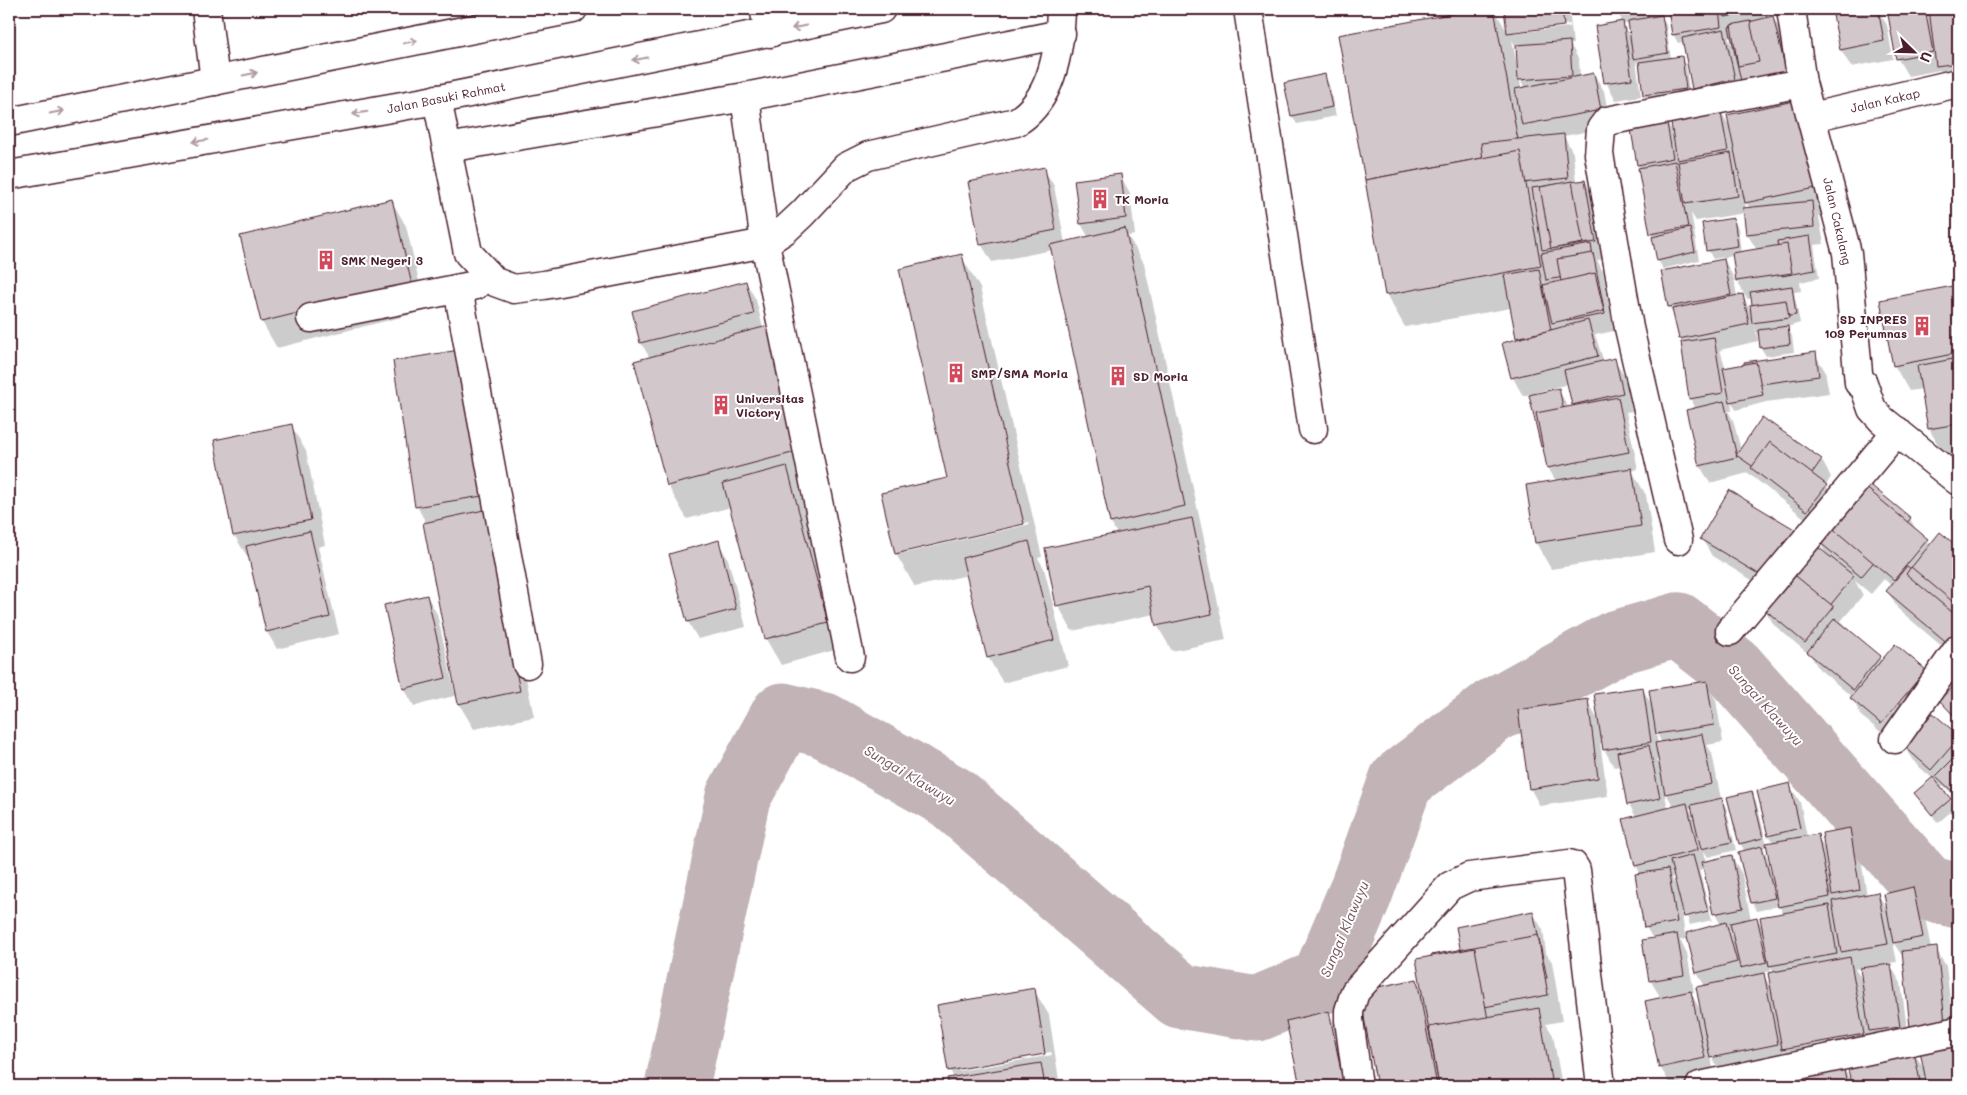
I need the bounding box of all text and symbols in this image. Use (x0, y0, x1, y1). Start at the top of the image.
one-way arrow (792, 23, 808, 32)
north arrow (1890, 28, 1940, 78)
one-way arrow (401, 36, 417, 46)
text: U (1916, 49, 1937, 66)
one-way arrow (632, 55, 648, 64)
one-way arrow (242, 68, 258, 78)
street label: Jalan Basuki Rahmat (385, 78, 507, 116)
street label: Jalan Kakap (1849, 84, 1921, 116)
one-way arrow (48, 107, 64, 117)
one-way arrow (353, 109, 369, 119)
one-way arrow (193, 137, 209, 147)
street label: Jalan Cakalang (1820, 176, 1856, 266)
building icon: TK Moria (1089, 188, 1111, 210)
place label: TK Moria (1115, 191, 1169, 207)
building icon: SMK Negeri 3 (315, 249, 337, 271)
place label: SMK Negeri 3 (341, 252, 423, 268)
place label: SD INPRES 109 Perumnas (1824, 311, 1907, 341)
building icon: SD INPRES 109 Perumnas (1911, 315, 1933, 337)
building icon: SMP/SMA Moria (945, 362, 967, 384)
place label: SMP/SMA Moria (971, 365, 1068, 381)
building icon: SD Moria (1107, 365, 1129, 387)
place label: SD Moria (1133, 368, 1188, 384)
place label: Universitas Victory (736, 390, 804, 420)
building icon: Universitas Victory (710, 394, 732, 416)
water label: Sungai Klawuyu (1724, 660, 1808, 750)
water label: Sungai Klawuyu (861, 740, 959, 810)
water label: Sungai Klawuyu (1315, 878, 1373, 980)

